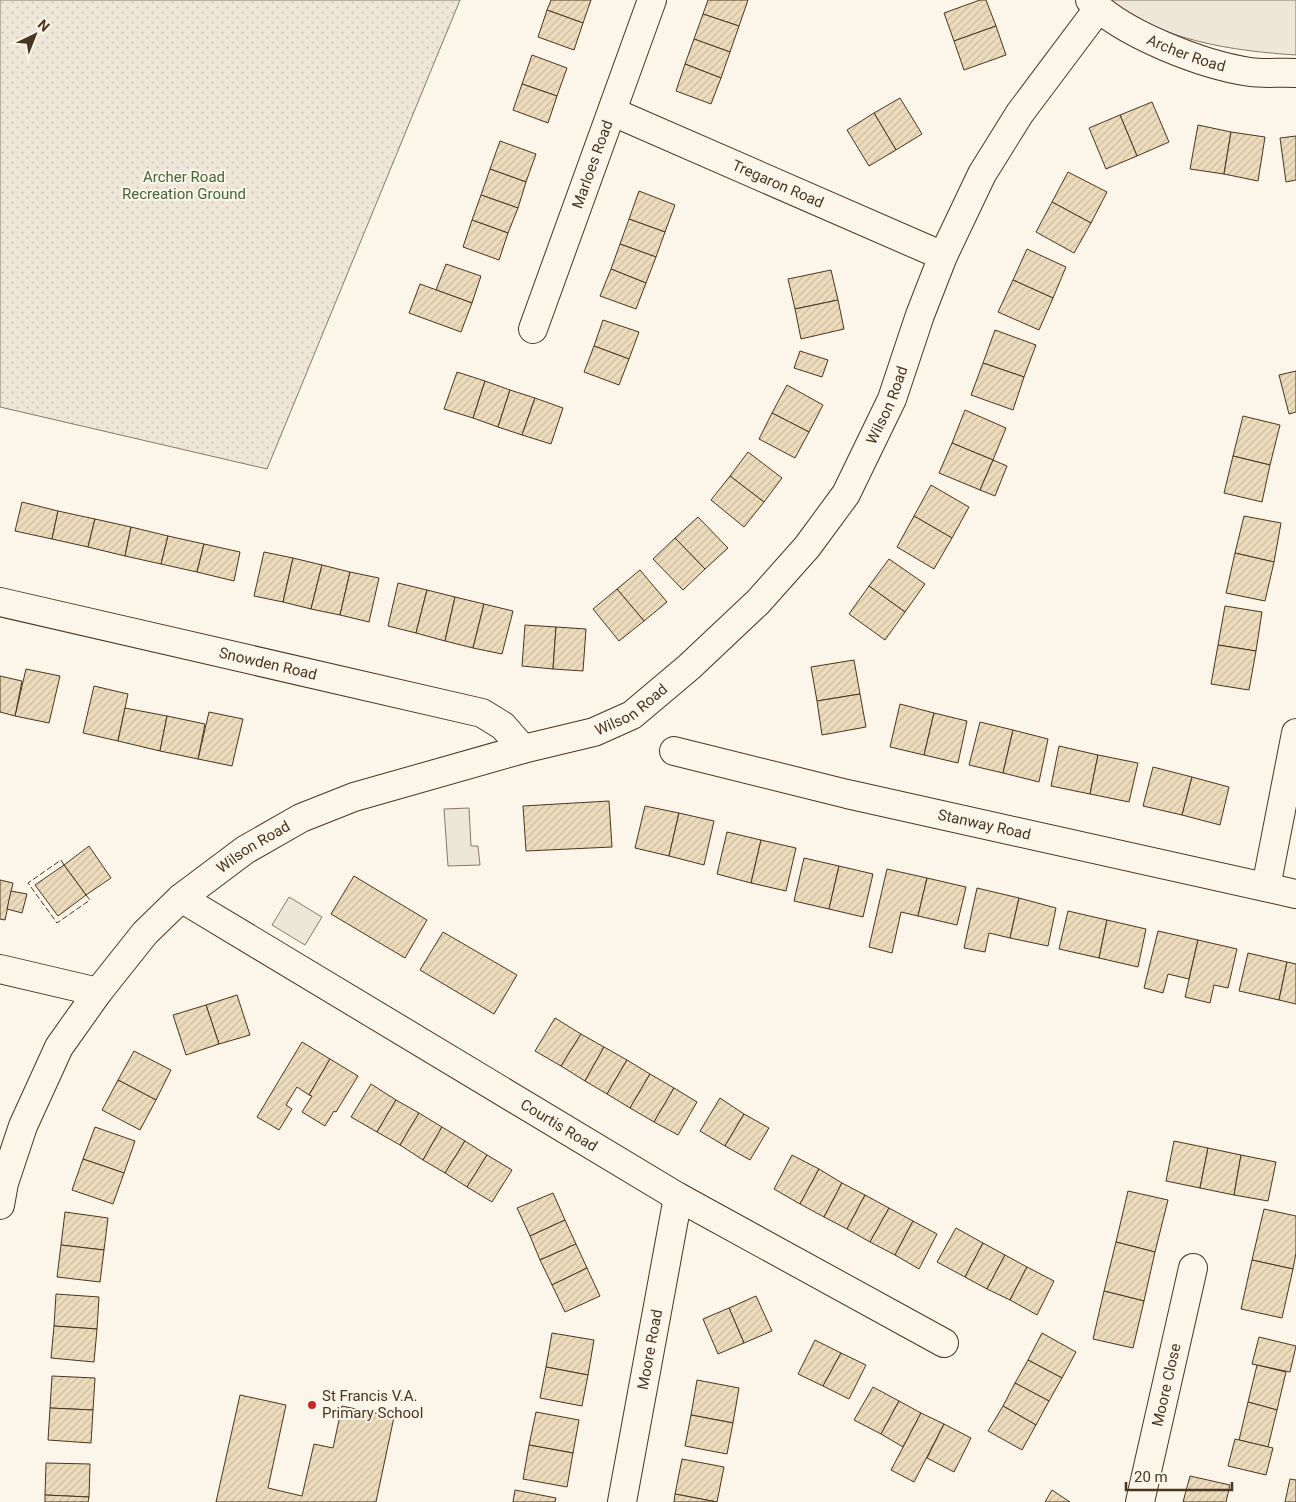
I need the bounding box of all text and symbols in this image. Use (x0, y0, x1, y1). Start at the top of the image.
north arrow (10, 10, 60, 60)
text: N (35, 16, 53, 35)
street label: Archer Road (1144, 30, 1227, 76)
street label: Marloes Road (568, 118, 617, 211)
street label: Tregaron Road (730, 156, 826, 212)
park label: Archer Road Recreation Ground (122, 168, 246, 203)
street label: Wilson Road (862, 364, 911, 447)
street label: Snowden Road (217, 644, 319, 684)
street label: Wilson Road (592, 680, 671, 739)
street label: Stanway Road (936, 805, 1033, 844)
street label: Wilson Road (213, 817, 293, 877)
street label: Courtis Road (517, 1095, 601, 1155)
street label: Moore Road (634, 1308, 666, 1391)
street label: Moore Close (1148, 1342, 1185, 1428)
place label: St Francis V.A. Primary School (322, 1387, 423, 1422)
marker: St Francis V.A. Primary School (306, 1399, 318, 1411)
scale bar (1126, 1460, 1232, 1492)
text: 20 m (1134, 1468, 1168, 1486)

